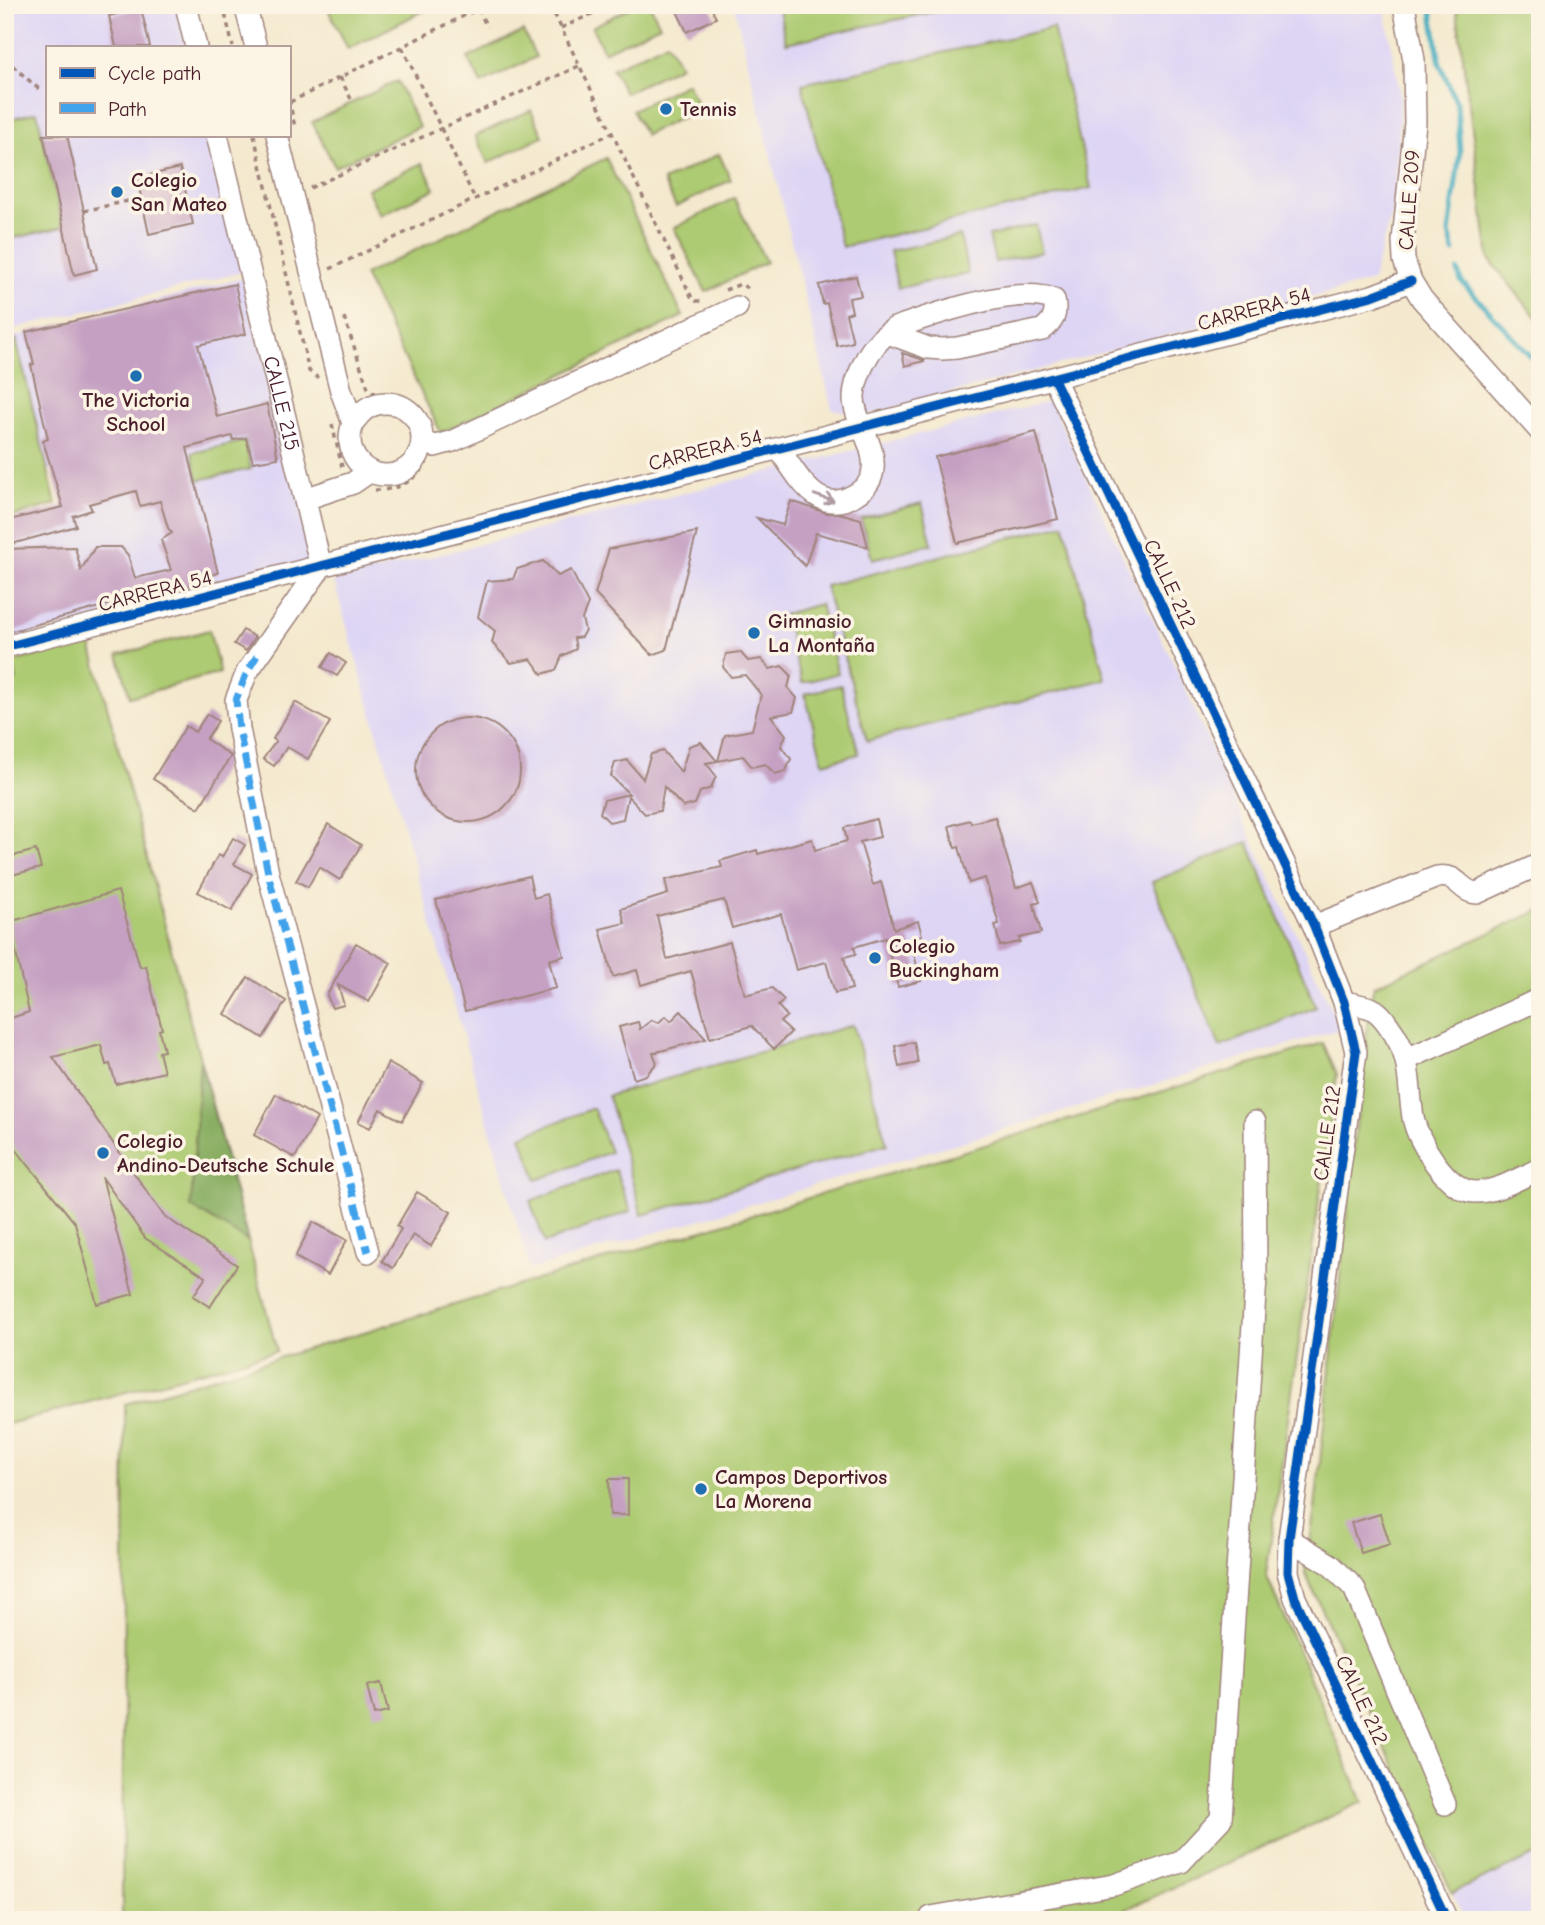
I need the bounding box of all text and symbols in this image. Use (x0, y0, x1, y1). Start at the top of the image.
legend (46, 46, 290, 136)
text: Cycle path (108, 61, 201, 85)
text: Path (108, 97, 147, 121)
place label: Tennis (680, 97, 737, 121)
marker: Tennis (658, 101, 674, 117)
street label: CALLE 209 (1394, 149, 1424, 251)
place label: Colegio San Mateo (131, 168, 227, 216)
marker: Colegio San Mateo (109, 184, 125, 200)
street label: CARRERA 54 (1195, 282, 1313, 336)
street label: CALLE 215 (259, 354, 305, 453)
marker: The Victoria School (128, 368, 144, 384)
place label: The Victoria School (82, 388, 190, 436)
street label: CARRERA 54 (646, 424, 764, 476)
one-way arrow (813, 492, 835, 505)
street label: CALLE 212 (1139, 535, 1201, 633)
street label: CARRERA 54 (96, 565, 214, 617)
place label: Gimnasio La Montaña (768, 609, 875, 657)
marker: Gimnasio La Montaña (746, 625, 762, 641)
place label: Colegio Buckingham (889, 934, 999, 982)
marker: Colegio Buckingham (867, 950, 883, 966)
street label: CALLE 212 (1308, 1084, 1346, 1182)
place label: Colegio Andino-Deutsche Schule (117, 1129, 334, 1177)
marker: Colegio Andino-Deutsche Schule (95, 1145, 111, 1161)
place label: Campos Deportivos La Morena (715, 1465, 887, 1513)
marker: Campos Deportivos La Morena (693, 1481, 709, 1497)
street label: CALLE 212 (1331, 1651, 1393, 1749)

